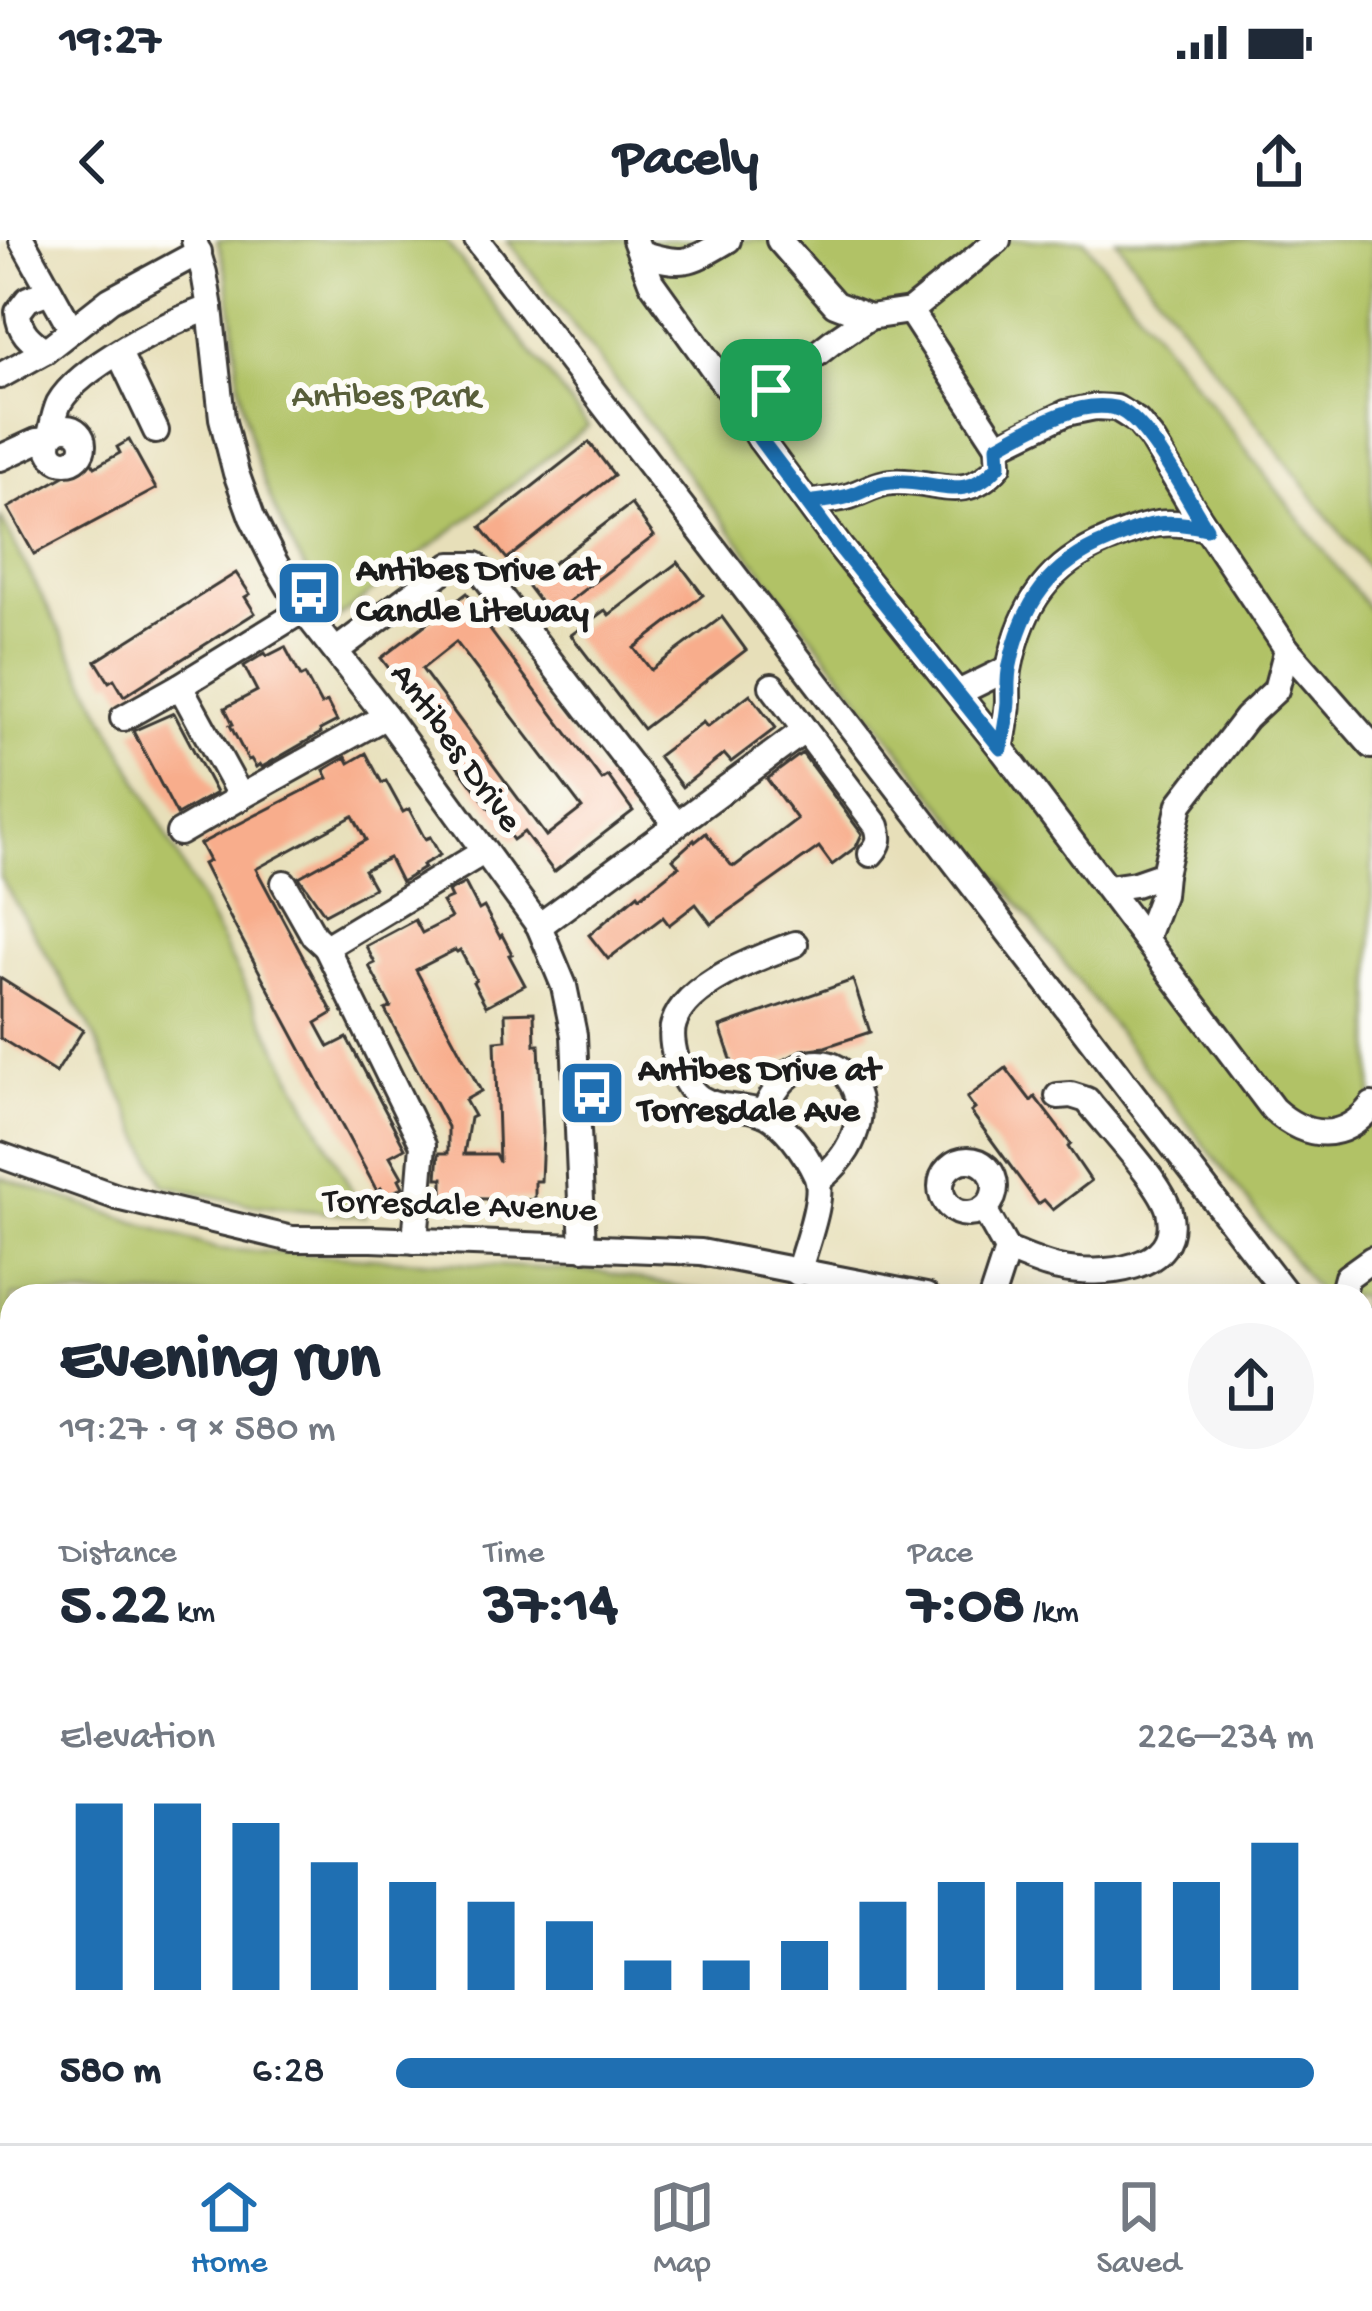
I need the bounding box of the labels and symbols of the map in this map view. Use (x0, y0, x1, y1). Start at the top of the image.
pin (720, 339, 822, 441)
park label: Antibes Park (292, 377, 483, 420)
place label: Antibes Drive at Candle Liteway (355, 551, 601, 635)
bus stop icon: Antibes Drive at Candle Liteway (274, 558, 344, 628)
street label: Antibes Drive (378, 656, 530, 842)
place label: Antibes Drive at Torresdale Ave (635, 1051, 883, 1135)
bus stop icon: Antibes Drive at Torresdale Ave (557, 1058, 627, 1128)
street label: Torresdale Avenue (320, 1182, 598, 1234)

